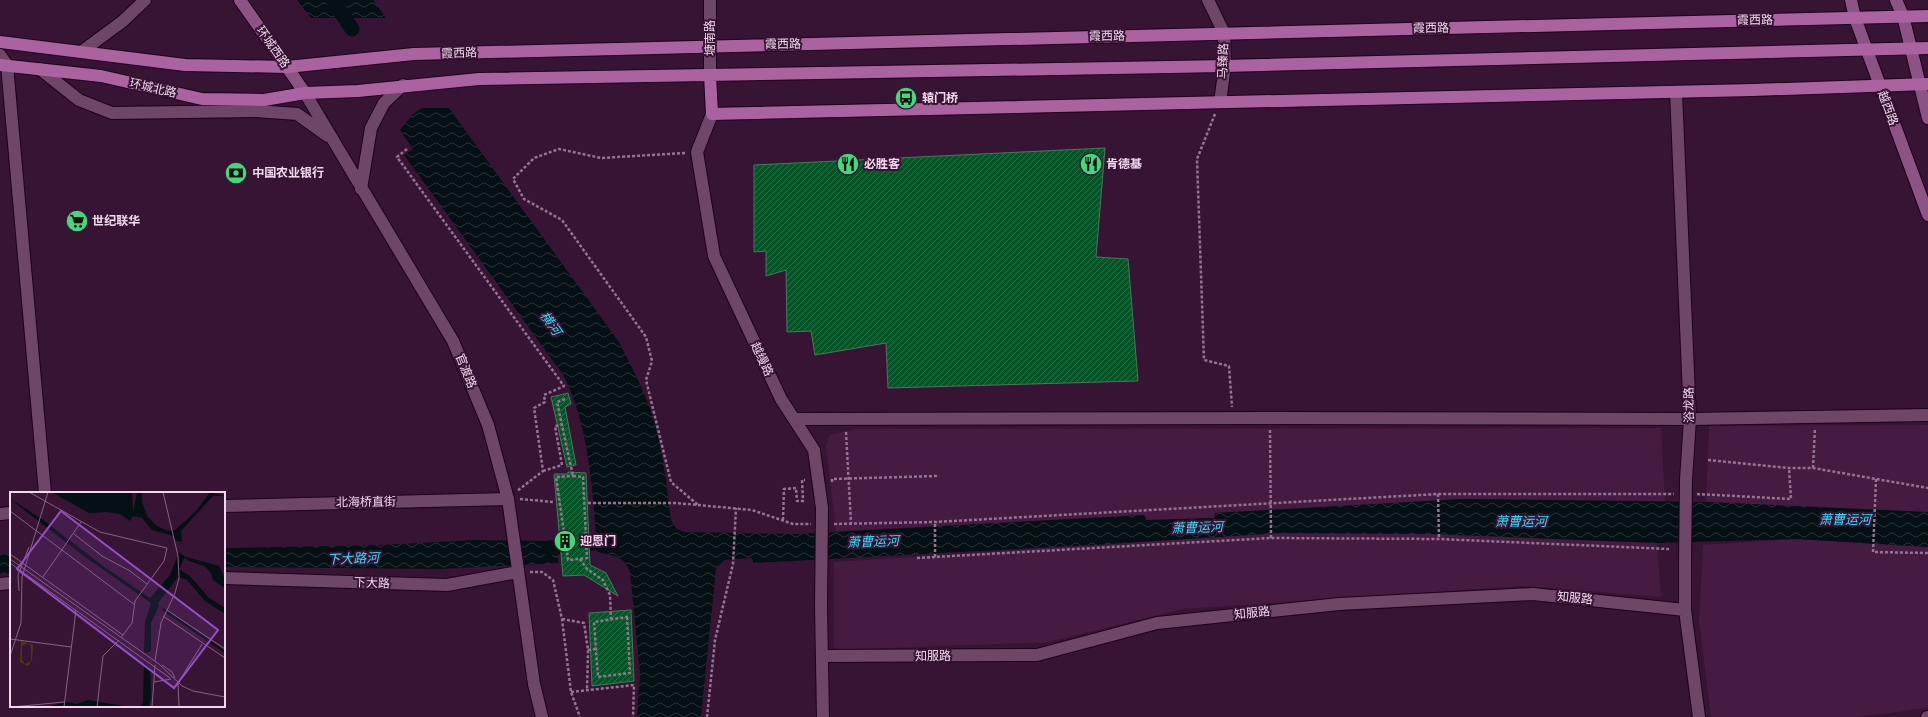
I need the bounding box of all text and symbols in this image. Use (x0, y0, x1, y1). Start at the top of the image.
street label: 霞西路 (1737, 10, 1773, 29)
street label: 霞西路 (1413, 18, 1449, 37)
street label: 塘南路 (700, 20, 719, 56)
street label: 环城西路 (252, 22, 295, 72)
street label: 霞西路 (1089, 26, 1125, 45)
street label: 霞西路 (765, 34, 801, 53)
street label: 霞西路 (441, 42, 477, 63)
street label: 马臻路 (1212, 43, 1233, 79)
street label: 环城北路 (128, 73, 179, 102)
bus stop icon: 辕门桥 (893, 85, 919, 111)
place label: 辕门桥 (922, 88, 958, 107)
street label: 越西路 (1873, 88, 1904, 128)
restaurant icon: 必胜客 (835, 151, 861, 177)
restaurant icon: 肯德基 (1078, 151, 1104, 177)
place label: 必胜客 (864, 154, 900, 173)
place label: 肯德基 (1106, 154, 1142, 173)
bank icon: 中国农业银行 (223, 160, 249, 186)
place label: 中国农业银行 (252, 163, 324, 182)
supermarket icon: 世纪联华 (64, 208, 90, 234)
place label: 世纪联华 (92, 211, 140, 230)
water label: 横河 (535, 307, 568, 342)
street label: 越缦路 (746, 338, 779, 379)
street label: 官渡路 (451, 351, 482, 391)
street label: 浴龙路 (1679, 387, 1698, 423)
street label: 北海桥直街 (336, 491, 396, 512)
inset map (10, 492, 225, 707)
water label: 萧曹运河 (1819, 509, 1874, 529)
water label: 萧曹运河 (1495, 511, 1550, 531)
water label: 萧曹运河 (1171, 516, 1226, 538)
building icon: 迎恩门 (552, 528, 578, 554)
water label: 萧曹运河 (847, 530, 902, 552)
place label: 迎恩门 (580, 531, 616, 550)
water label: 下大路河 (327, 547, 382, 569)
street label: 下大路 (354, 572, 390, 593)
street label: 知服路 (1556, 586, 1594, 609)
street label: 知服路 (1233, 601, 1271, 624)
street label: 知服路 (915, 646, 951, 665)

